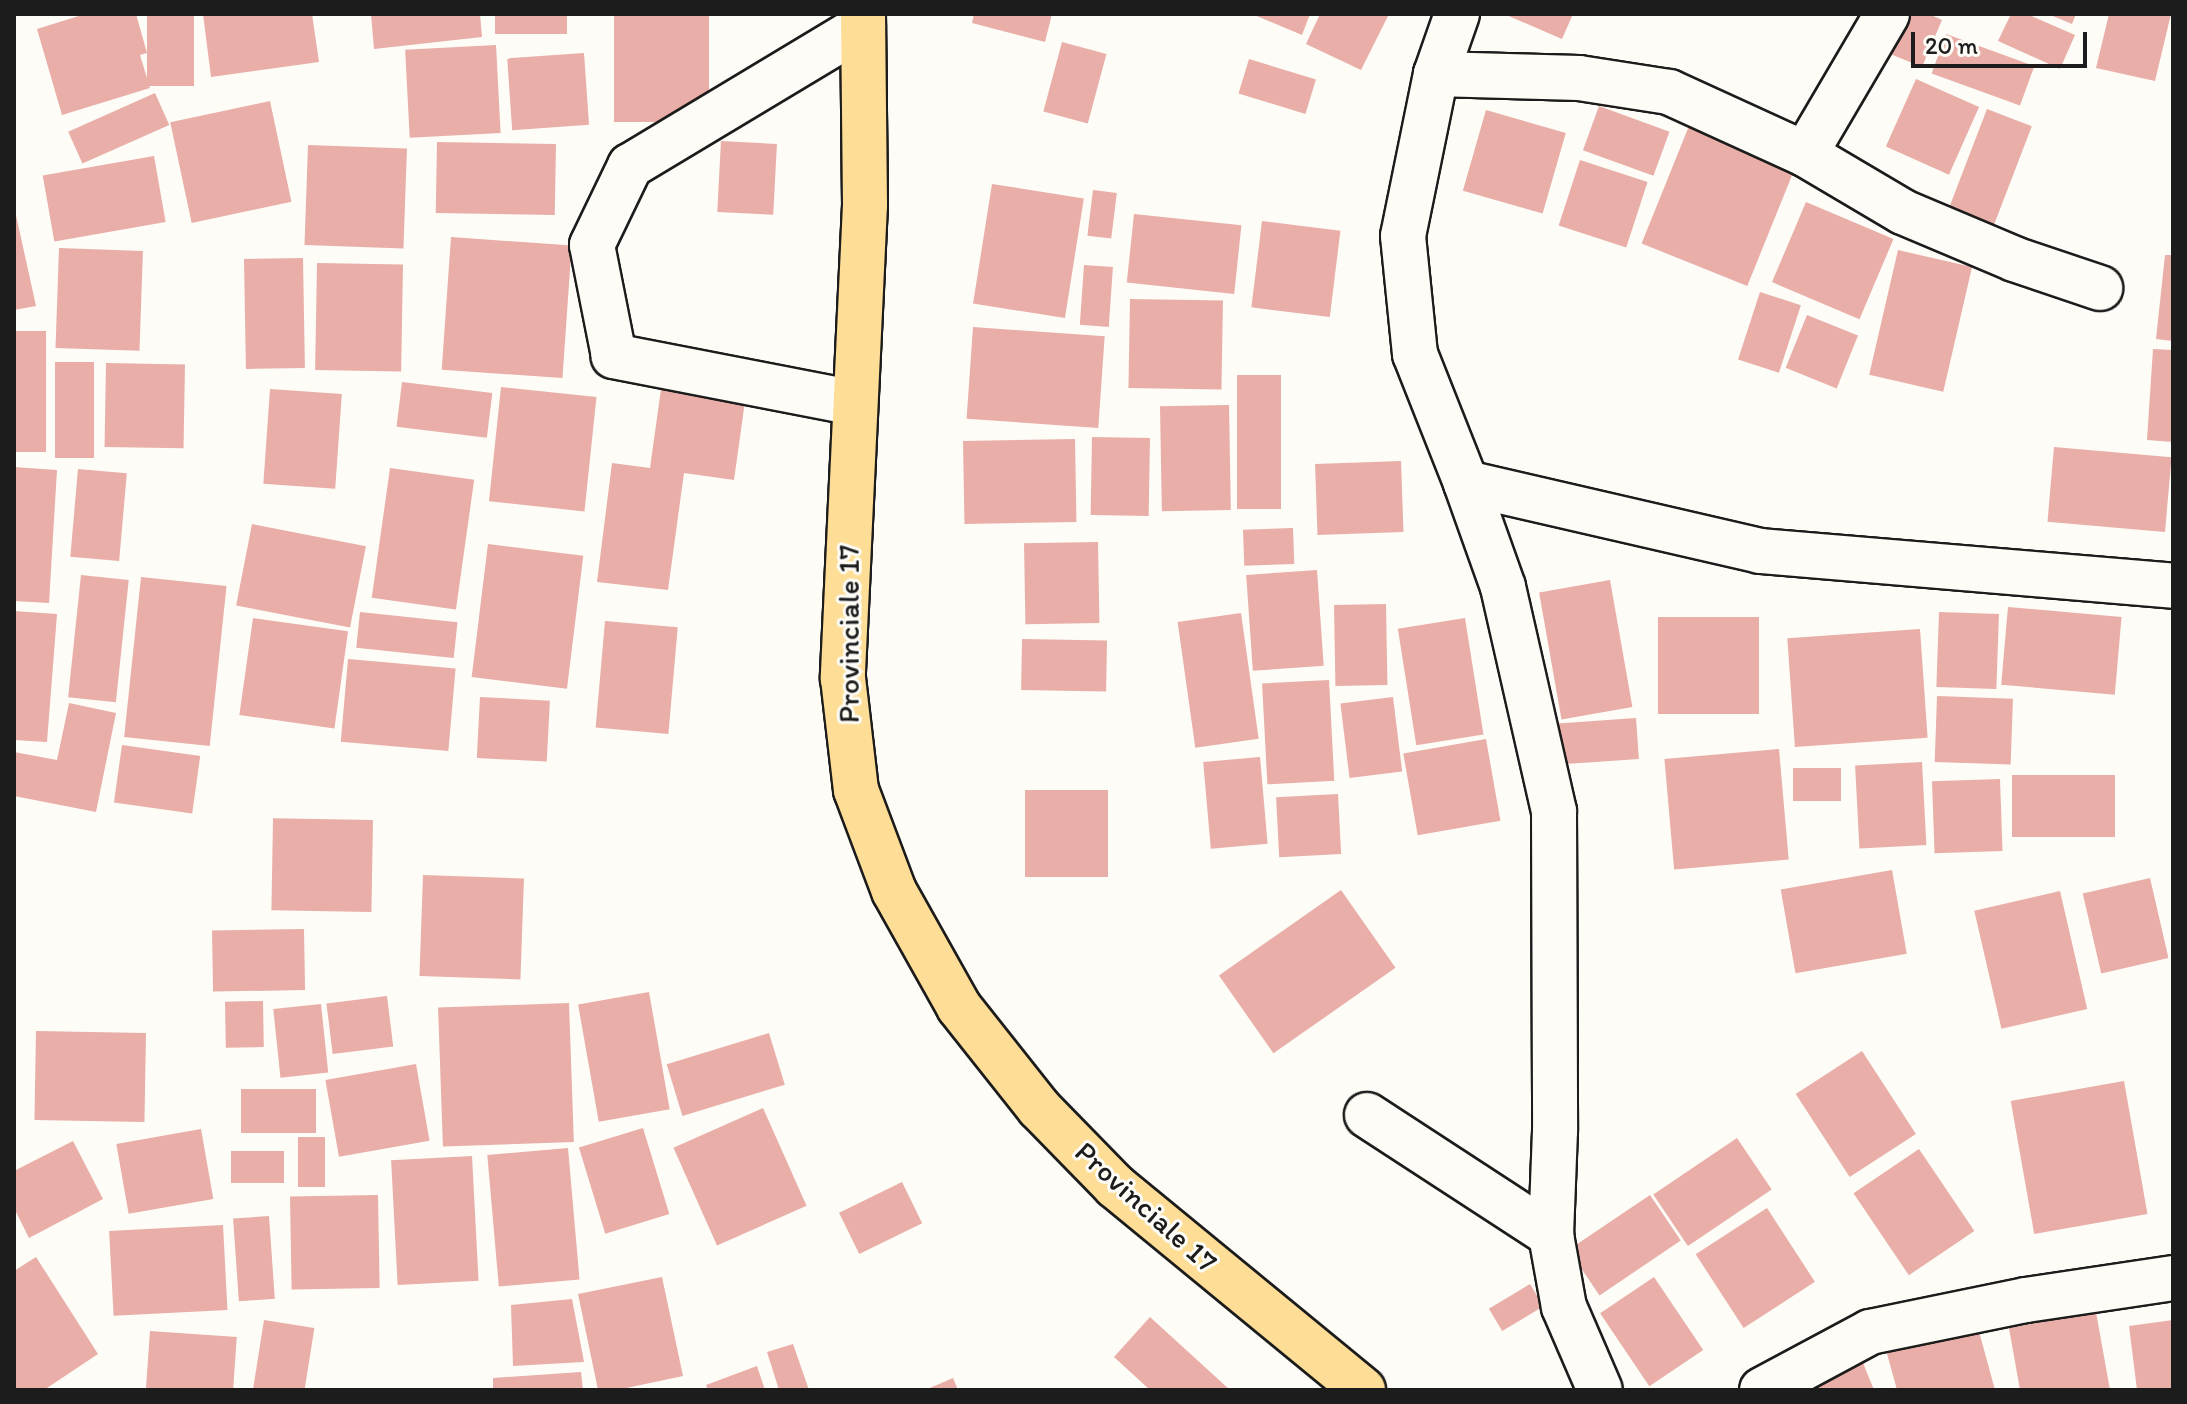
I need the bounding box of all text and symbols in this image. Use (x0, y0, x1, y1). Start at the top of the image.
scale bar (1915, 16, 2091, 66)
text: 20 m (1925, 31, 1978, 60)
street label: Provinciale 17 (831, 545, 867, 723)
street label: Provinciale 17 (1068, 1134, 1224, 1280)

